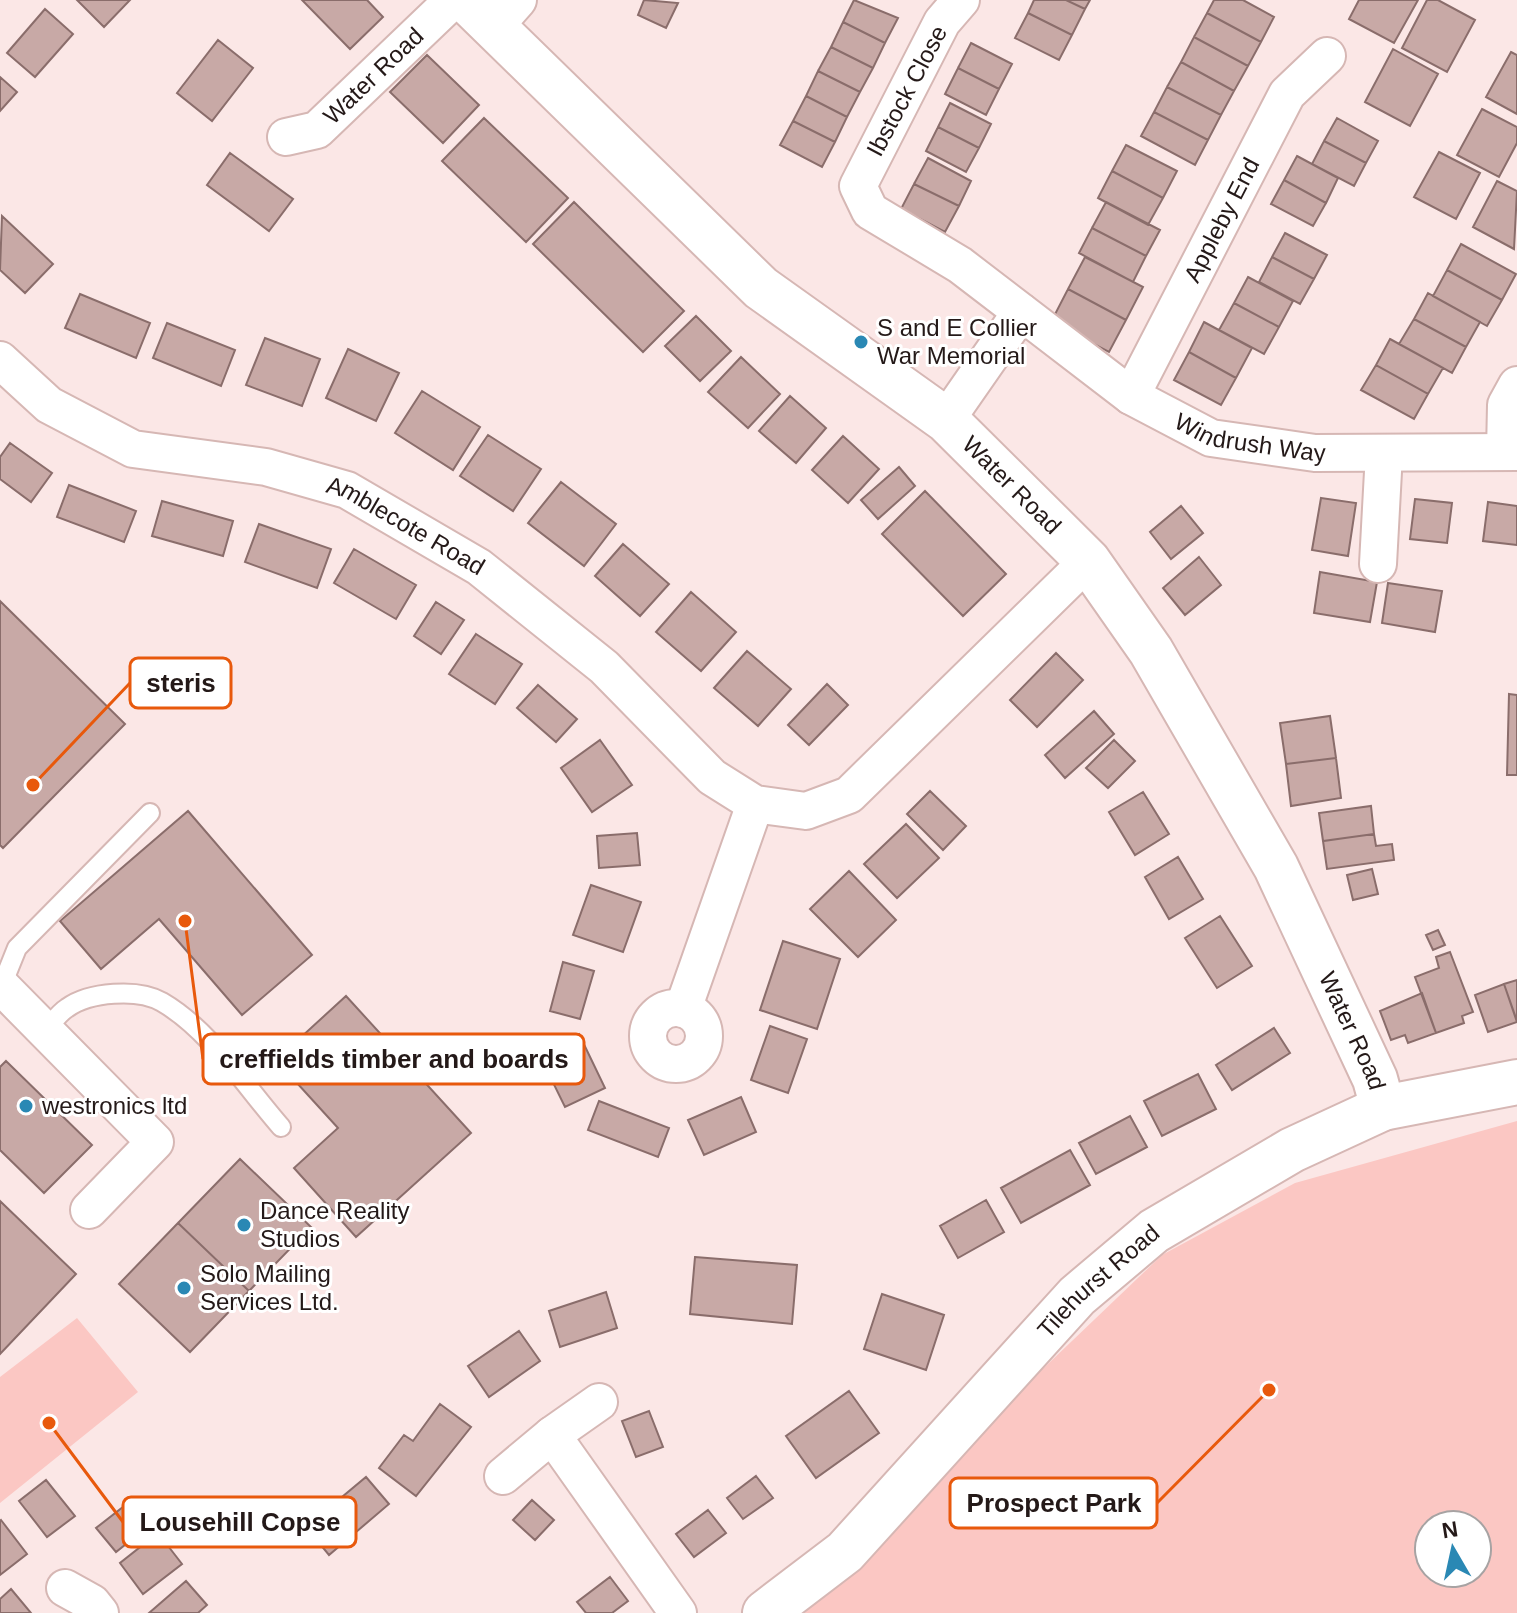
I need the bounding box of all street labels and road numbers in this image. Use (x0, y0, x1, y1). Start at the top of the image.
street label: Ibstock Close (861, 21, 952, 161)
street label: Water Road (318, 22, 429, 129)
street label: Appleby End (1178, 153, 1265, 287)
street label: Windrush Way (1170, 407, 1326, 466)
street label: Water Road (957, 430, 1067, 539)
street label: Amblecote Road (324, 471, 490, 580)
street label: Water Road (1314, 967, 1391, 1093)
street label: Tilehurst Road (1032, 1218, 1165, 1343)

